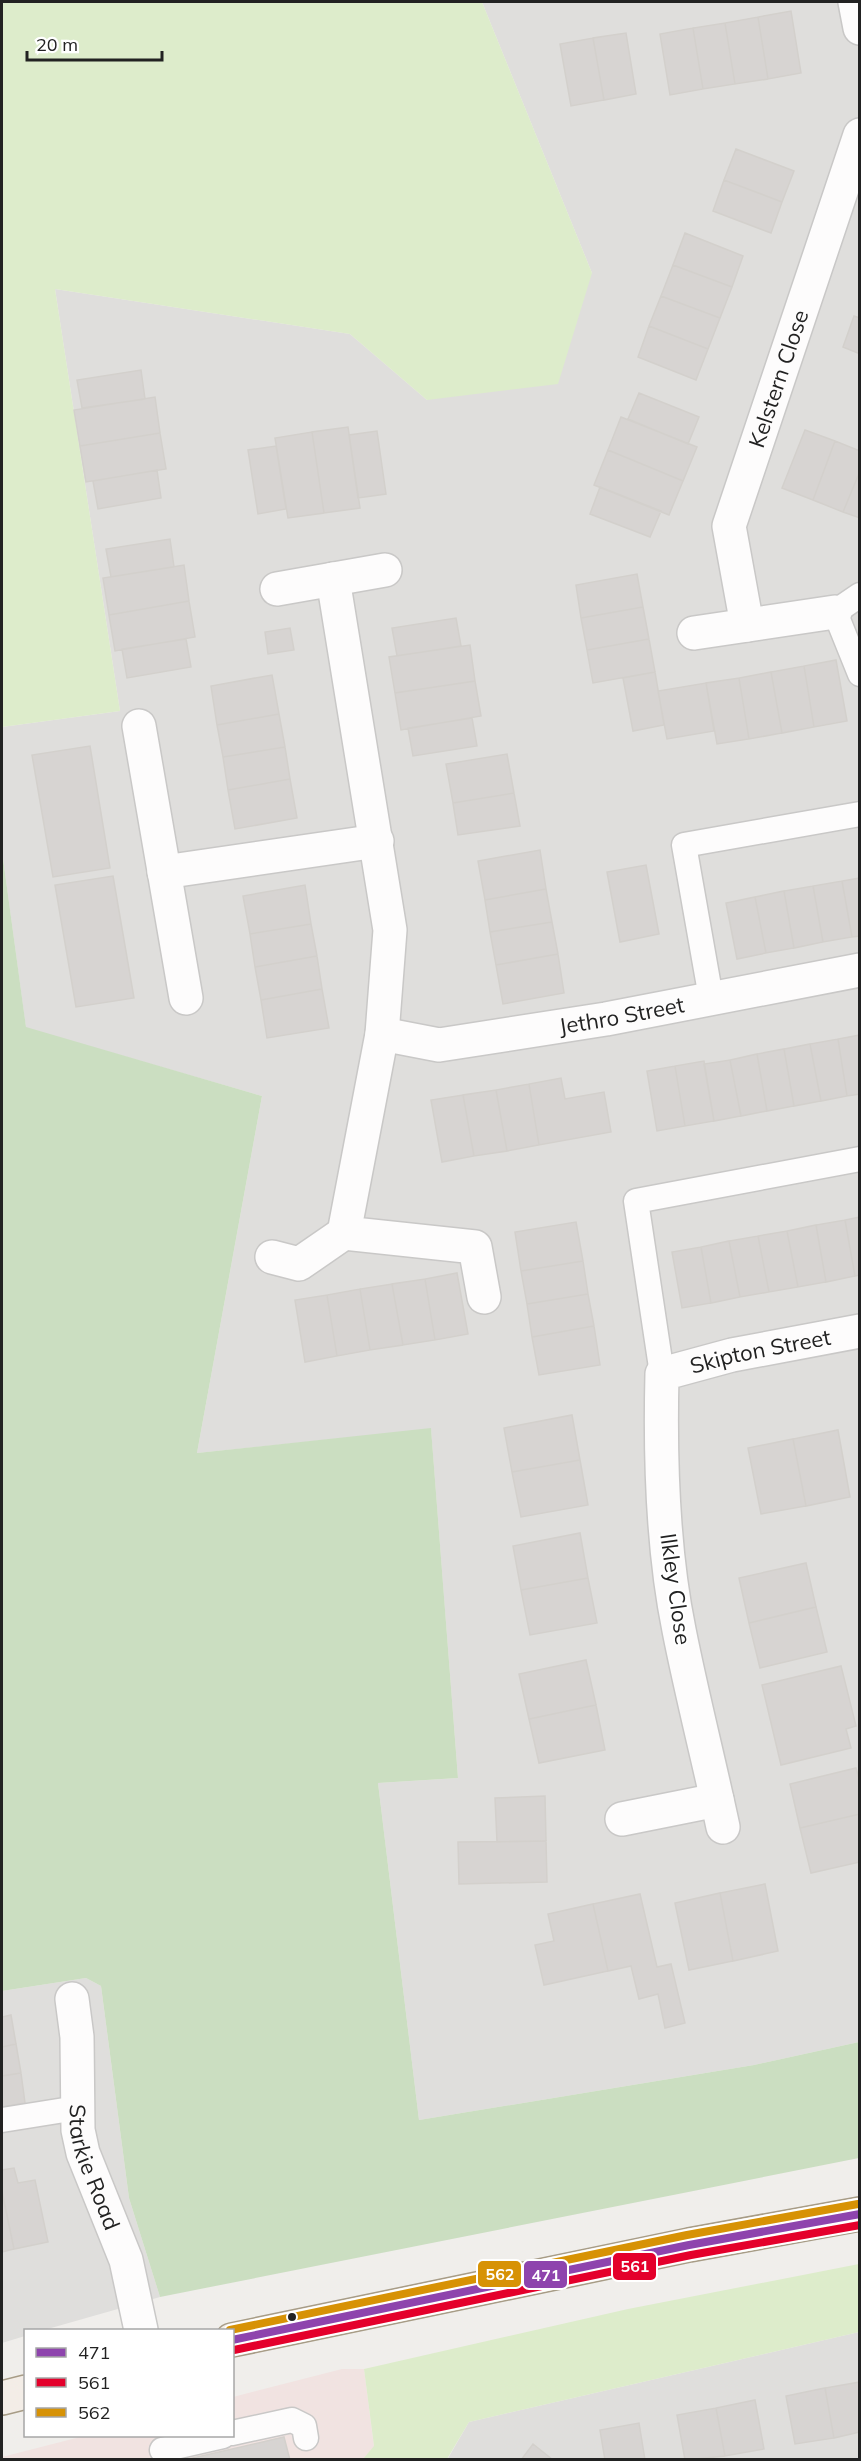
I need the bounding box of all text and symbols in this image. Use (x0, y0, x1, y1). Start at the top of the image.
scale bar (27, 24, 162, 62)
text: 20 m (36, 33, 78, 56)
street label: Kelstern Close (742, 306, 814, 451)
street label: Jethro Street (557, 990, 687, 1040)
street label: Skipton Street (687, 1323, 833, 1380)
street label: Ilkley Close (654, 1531, 698, 1647)
street label: Starkie Road (63, 2104, 126, 2234)
line badge: 561 (612, 2252, 657, 2281)
text: 561 (621, 2256, 649, 2276)
line badge: 562 (477, 2260, 522, 2288)
line badge: 471 (523, 2260, 568, 2289)
text: 562 (486, 2264, 514, 2284)
text: 471 (532, 2265, 560, 2285)
unlabelled marker (286, 2311, 298, 2323)
legend (24, 2329, 234, 2437)
text: 471 (78, 2341, 110, 2364)
text: 561 (78, 2371, 110, 2394)
text: 562 (78, 2401, 110, 2424)

